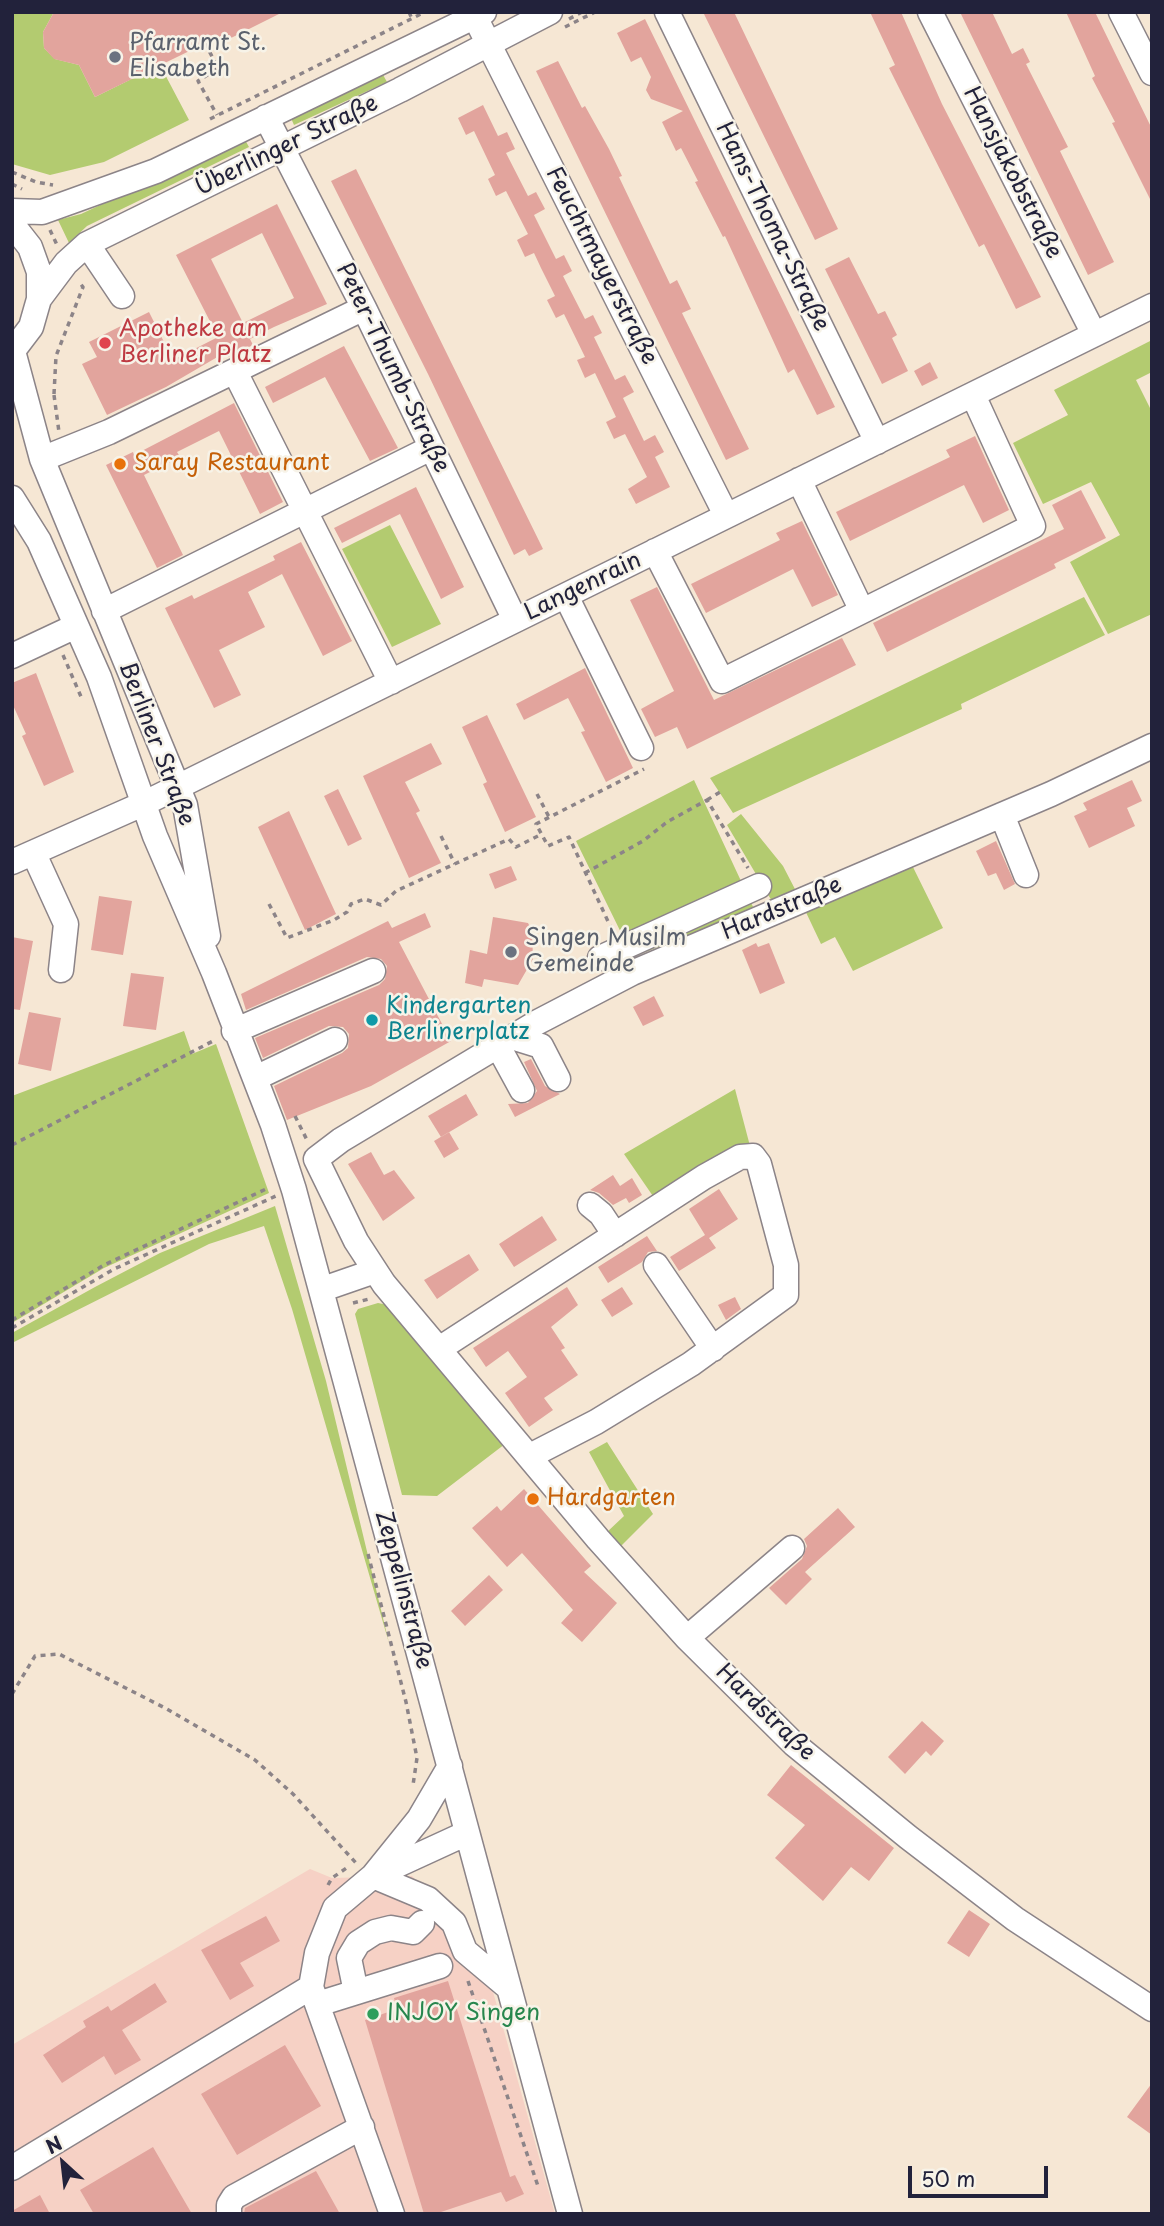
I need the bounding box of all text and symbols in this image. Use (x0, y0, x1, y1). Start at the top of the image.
place label: Pfarramt St. Elisabeth (129, 30, 267, 84)
marker: Pfarramt St. Elisabeth (107, 49, 123, 65)
street label: Hansjakobstraße (957, 82, 1067, 264)
street label: Überlinger Straße (191, 90, 383, 202)
street label: Hans-Thoma-Straße (709, 118, 835, 336)
street label: Feuchtmayerstraße (539, 163, 663, 369)
street label: Peter-Thumb-Straße (329, 259, 455, 477)
place label: Apotheke am Berliner Platz (119, 316, 271, 370)
marker: Apotheke am Berliner Platz (97, 335, 113, 351)
place label: Saray Restaurant (134, 450, 330, 478)
marker: Saray Restaurant (112, 456, 128, 472)
street label: Langenrain (520, 547, 646, 627)
street label: Berliner Straße (112, 658, 200, 830)
street label: Hardstraße (718, 871, 846, 947)
place label: Singen Musilm Gemeinde (525, 925, 686, 979)
marker: Singen Musilm Gemeinde (503, 944, 519, 960)
place label: Kindergarten Berlinerplatz (386, 993, 531, 1047)
marker: Kindergarten Berlinerplatz (364, 1012, 380, 1028)
place label: Hardgarten (547, 1485, 676, 1513)
marker: Hardgarten (525, 1491, 541, 1507)
street label: Zeppelinstraße (369, 1508, 437, 1672)
street label: Hardstraße (710, 1659, 820, 1767)
place label: INJOY Singen (387, 2000, 540, 2028)
marker: INJOY Singen (365, 2006, 381, 2022)
north arrow (28, 2128, 98, 2198)
text: N (40, 2128, 67, 2160)
scale bar (912, 2152, 1052, 2196)
text: 50 m (921, 2162, 975, 2194)

